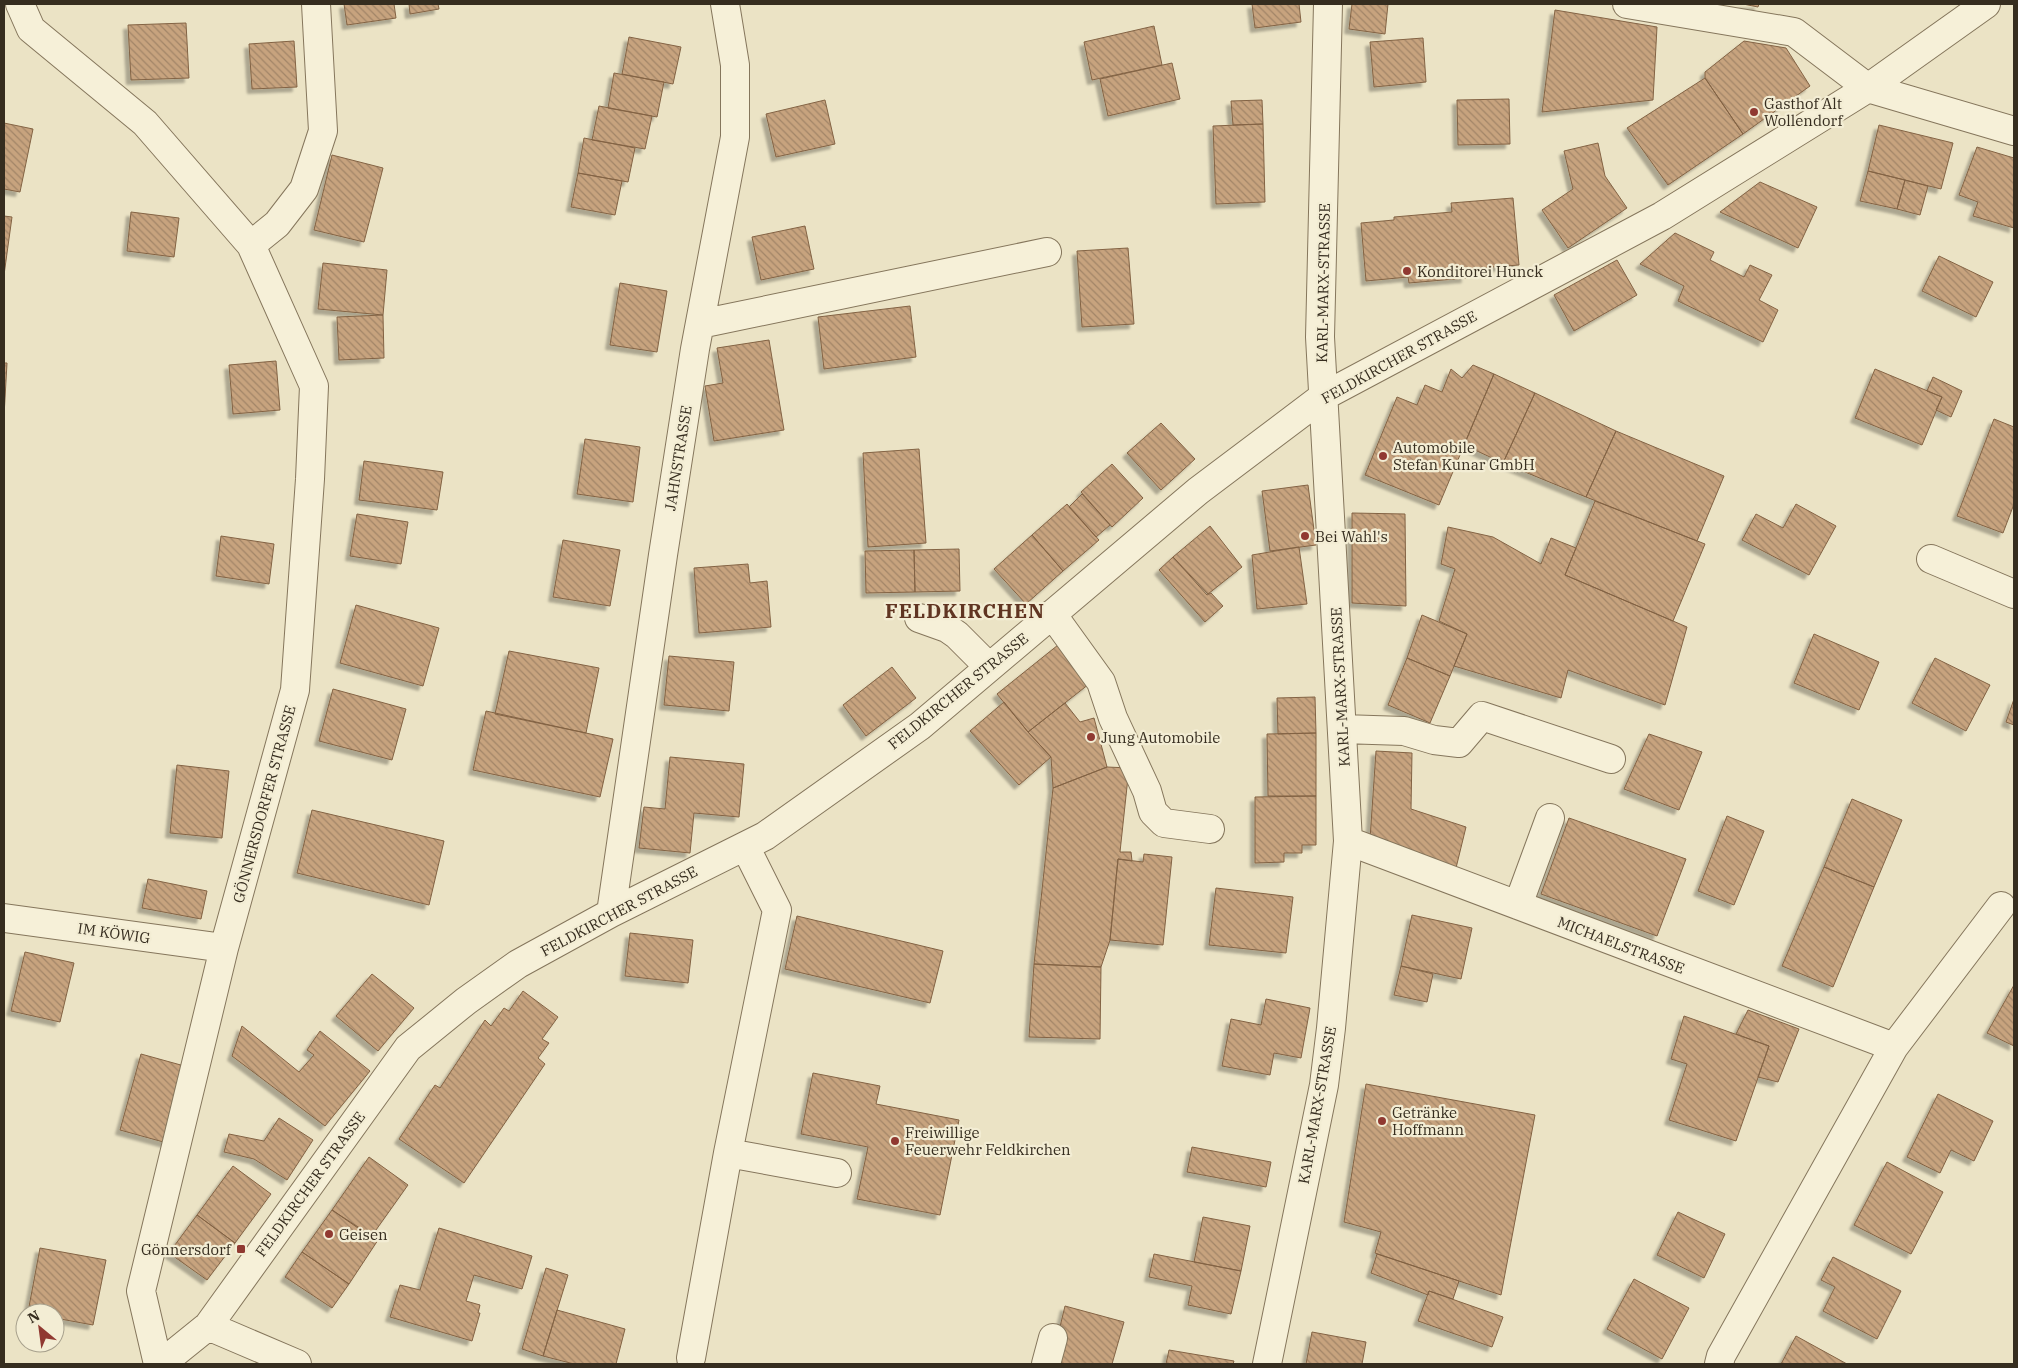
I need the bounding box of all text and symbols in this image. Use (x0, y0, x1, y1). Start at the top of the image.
place label: Gasthof Alt Wollendorf (1764, 94, 1843, 130)
marker: Gasthof Alt Wollendorf (1748, 106, 1760, 118)
street label: KARL-MARX-STRASSE (1312, 203, 1334, 363)
place label: Konditorei Hunck (1417, 262, 1543, 281)
marker: Konditorei Hunck (1401, 265, 1413, 277)
street label: FELDKIRCHER STRASSE (1318, 306, 1480, 408)
street label: JAHNSTRASSE (660, 404, 696, 512)
place label: Automobile Stefan Kunar GmbH (1393, 438, 1535, 474)
marker: Automobile Stefan Kunar GmbH (1377, 450, 1389, 462)
place label: Bei Wahl's (1315, 527, 1388, 546)
marker: Bei Wahl's (1299, 530, 1311, 542)
district label: FELDKIRCHEN (885, 597, 1045, 624)
street label: KARL-MARX-STRASSE (1326, 607, 1354, 767)
street label: FELDKIRCHER STRASSE (884, 629, 1032, 753)
street label: GÖNNERSDORFER STRASSE (228, 703, 300, 905)
place label: Jung Automobile (1101, 728, 1220, 747)
marker: Jung Automobile (1085, 731, 1097, 743)
street label: FELDKIRCHER STRASSE (537, 862, 701, 960)
street label: MICHAELSTRASSE (1555, 912, 1687, 978)
street label: IM KÖWIG (77, 919, 152, 948)
street label: KARL-MARX-STRASSE (1294, 1025, 1340, 1185)
place label: Getränke Hoffmann (1392, 1103, 1465, 1139)
street label: FELDKIRCHER STRASSE (251, 1108, 369, 1260)
marker: Getränke Hoffmann (1376, 1115, 1388, 1127)
place label: Freiwillige Feuerwehr Feldkirchen (905, 1123, 1071, 1159)
marker: Freiwillige Feuerwehr Feldkirchen (889, 1135, 901, 1147)
place label: Geisen (339, 1225, 388, 1244)
marker: Geisen (323, 1228, 335, 1240)
place label: Gönnersdorf (141, 1240, 232, 1259)
marker: Gönnersdorf (235, 1243, 247, 1255)
north arrow (15, 1303, 65, 1353)
text: N (24, 1306, 43, 1327)

